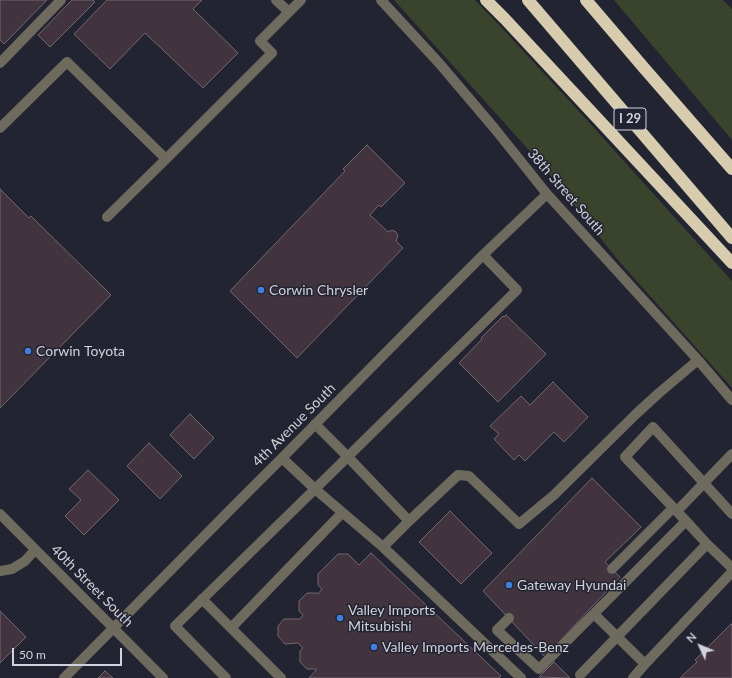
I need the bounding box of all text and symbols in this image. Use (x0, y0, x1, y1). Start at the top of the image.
road number: I 29 (614, 108, 646, 130)
street label: 38th Street South (524, 145, 608, 239)
place label: Corwin Chrysler (269, 282, 368, 298)
marker: Corwin Chrysler (256, 285, 266, 295)
place label: Corwin Toyota (36, 343, 125, 359)
marker: Corwin Toyota (23, 346, 33, 356)
street label: 4th Avenue South (249, 380, 339, 470)
street label: 40th Street South (47, 541, 137, 631)
place label: Gateway Hyundai (517, 577, 626, 593)
marker: Gateway Hyundai (504, 580, 514, 590)
place label: Valley Imports Mitsubishi (348, 602, 435, 634)
marker: Valley Imports Mitsubishi (335, 613, 345, 623)
north arrow (680, 626, 720, 666)
text: N (683, 630, 699, 645)
place label: Valley Imports Mercedes-Benz (382, 639, 569, 655)
scale bar (14, 640, 124, 666)
marker: Valley Imports Mercedes-Benz (369, 642, 379, 652)
text: 50 m (19, 647, 46, 662)

